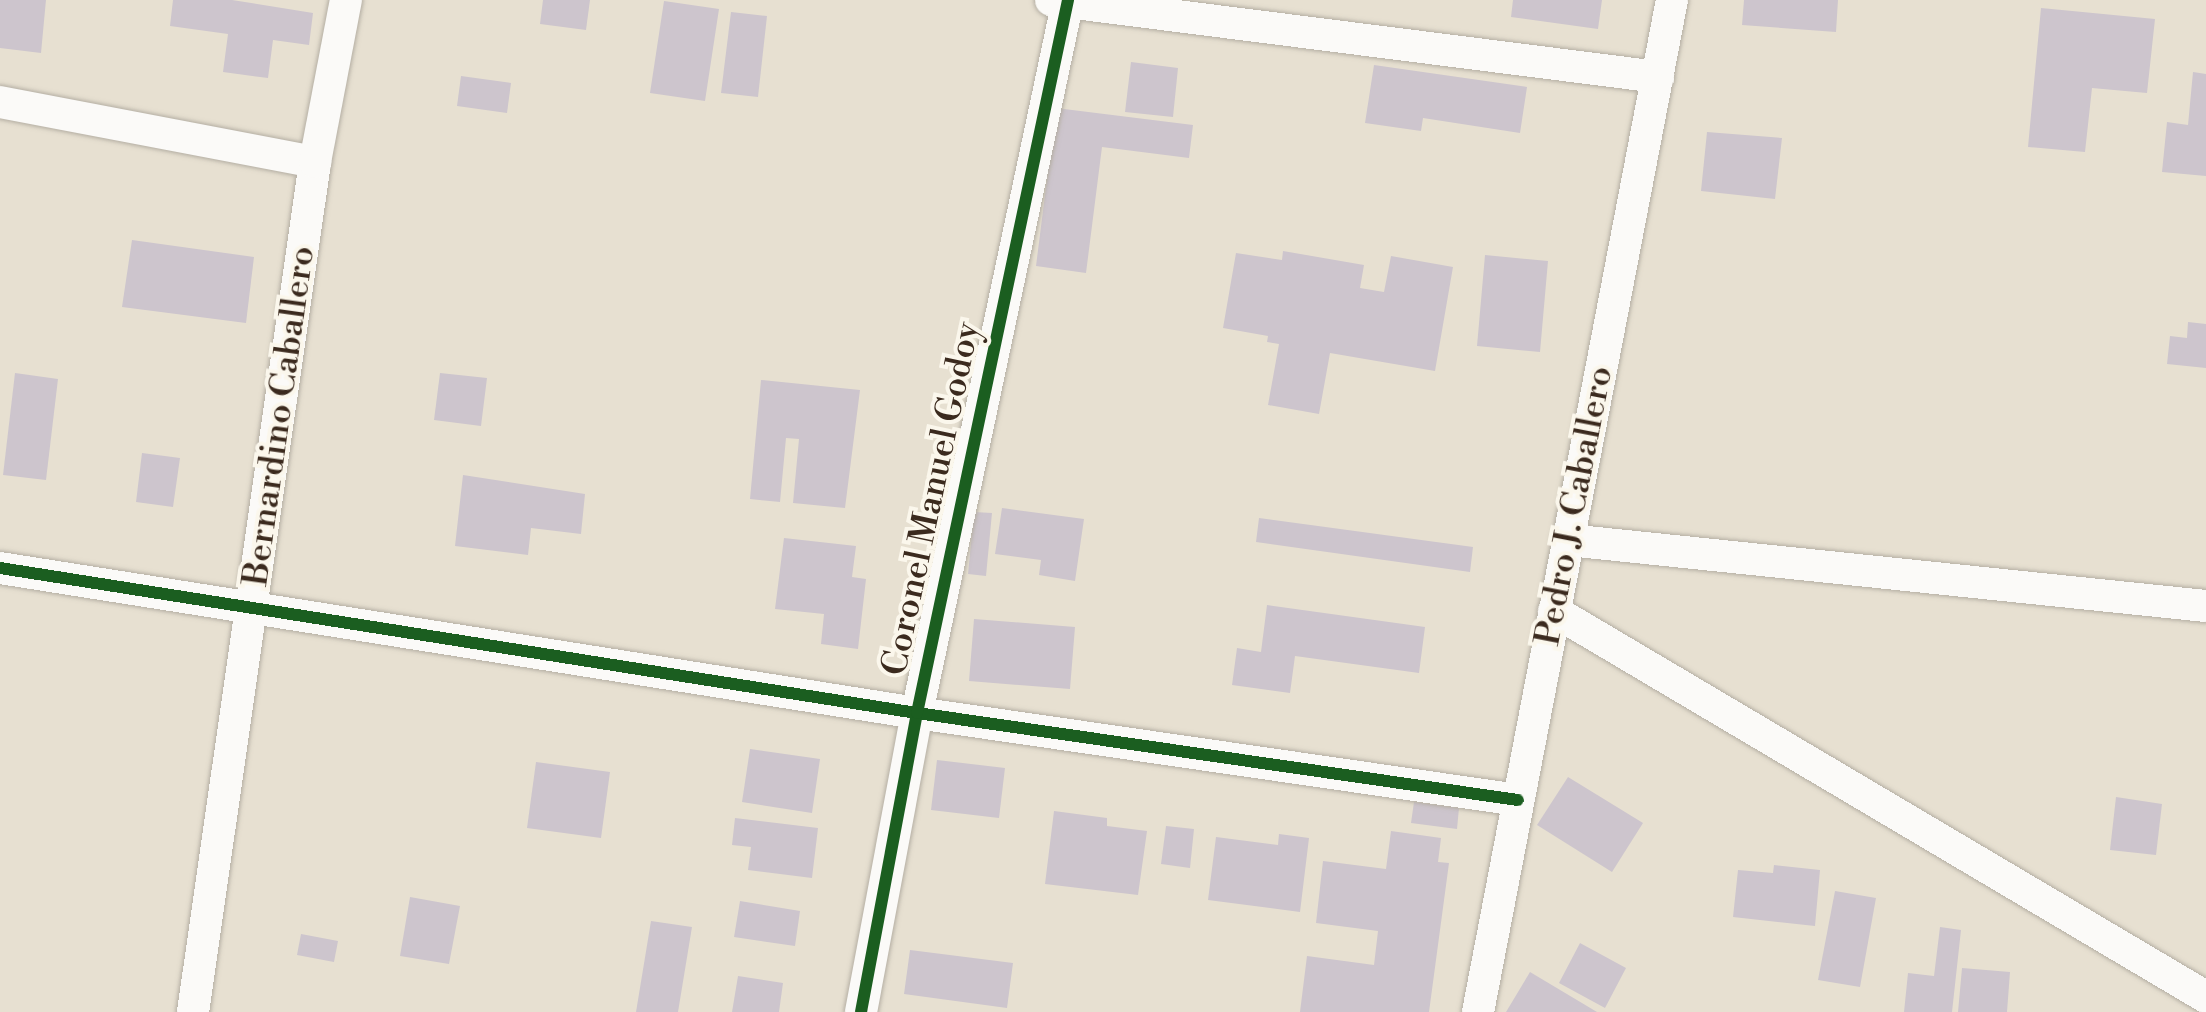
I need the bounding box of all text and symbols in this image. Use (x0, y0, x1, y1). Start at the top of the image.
street label: Bernardino Caballero (235, 243, 325, 589)
street label: Coronel Manuel Godoy (874, 318, 990, 680)
street label: Pedro J. Caballero (1527, 363, 1623, 649)

